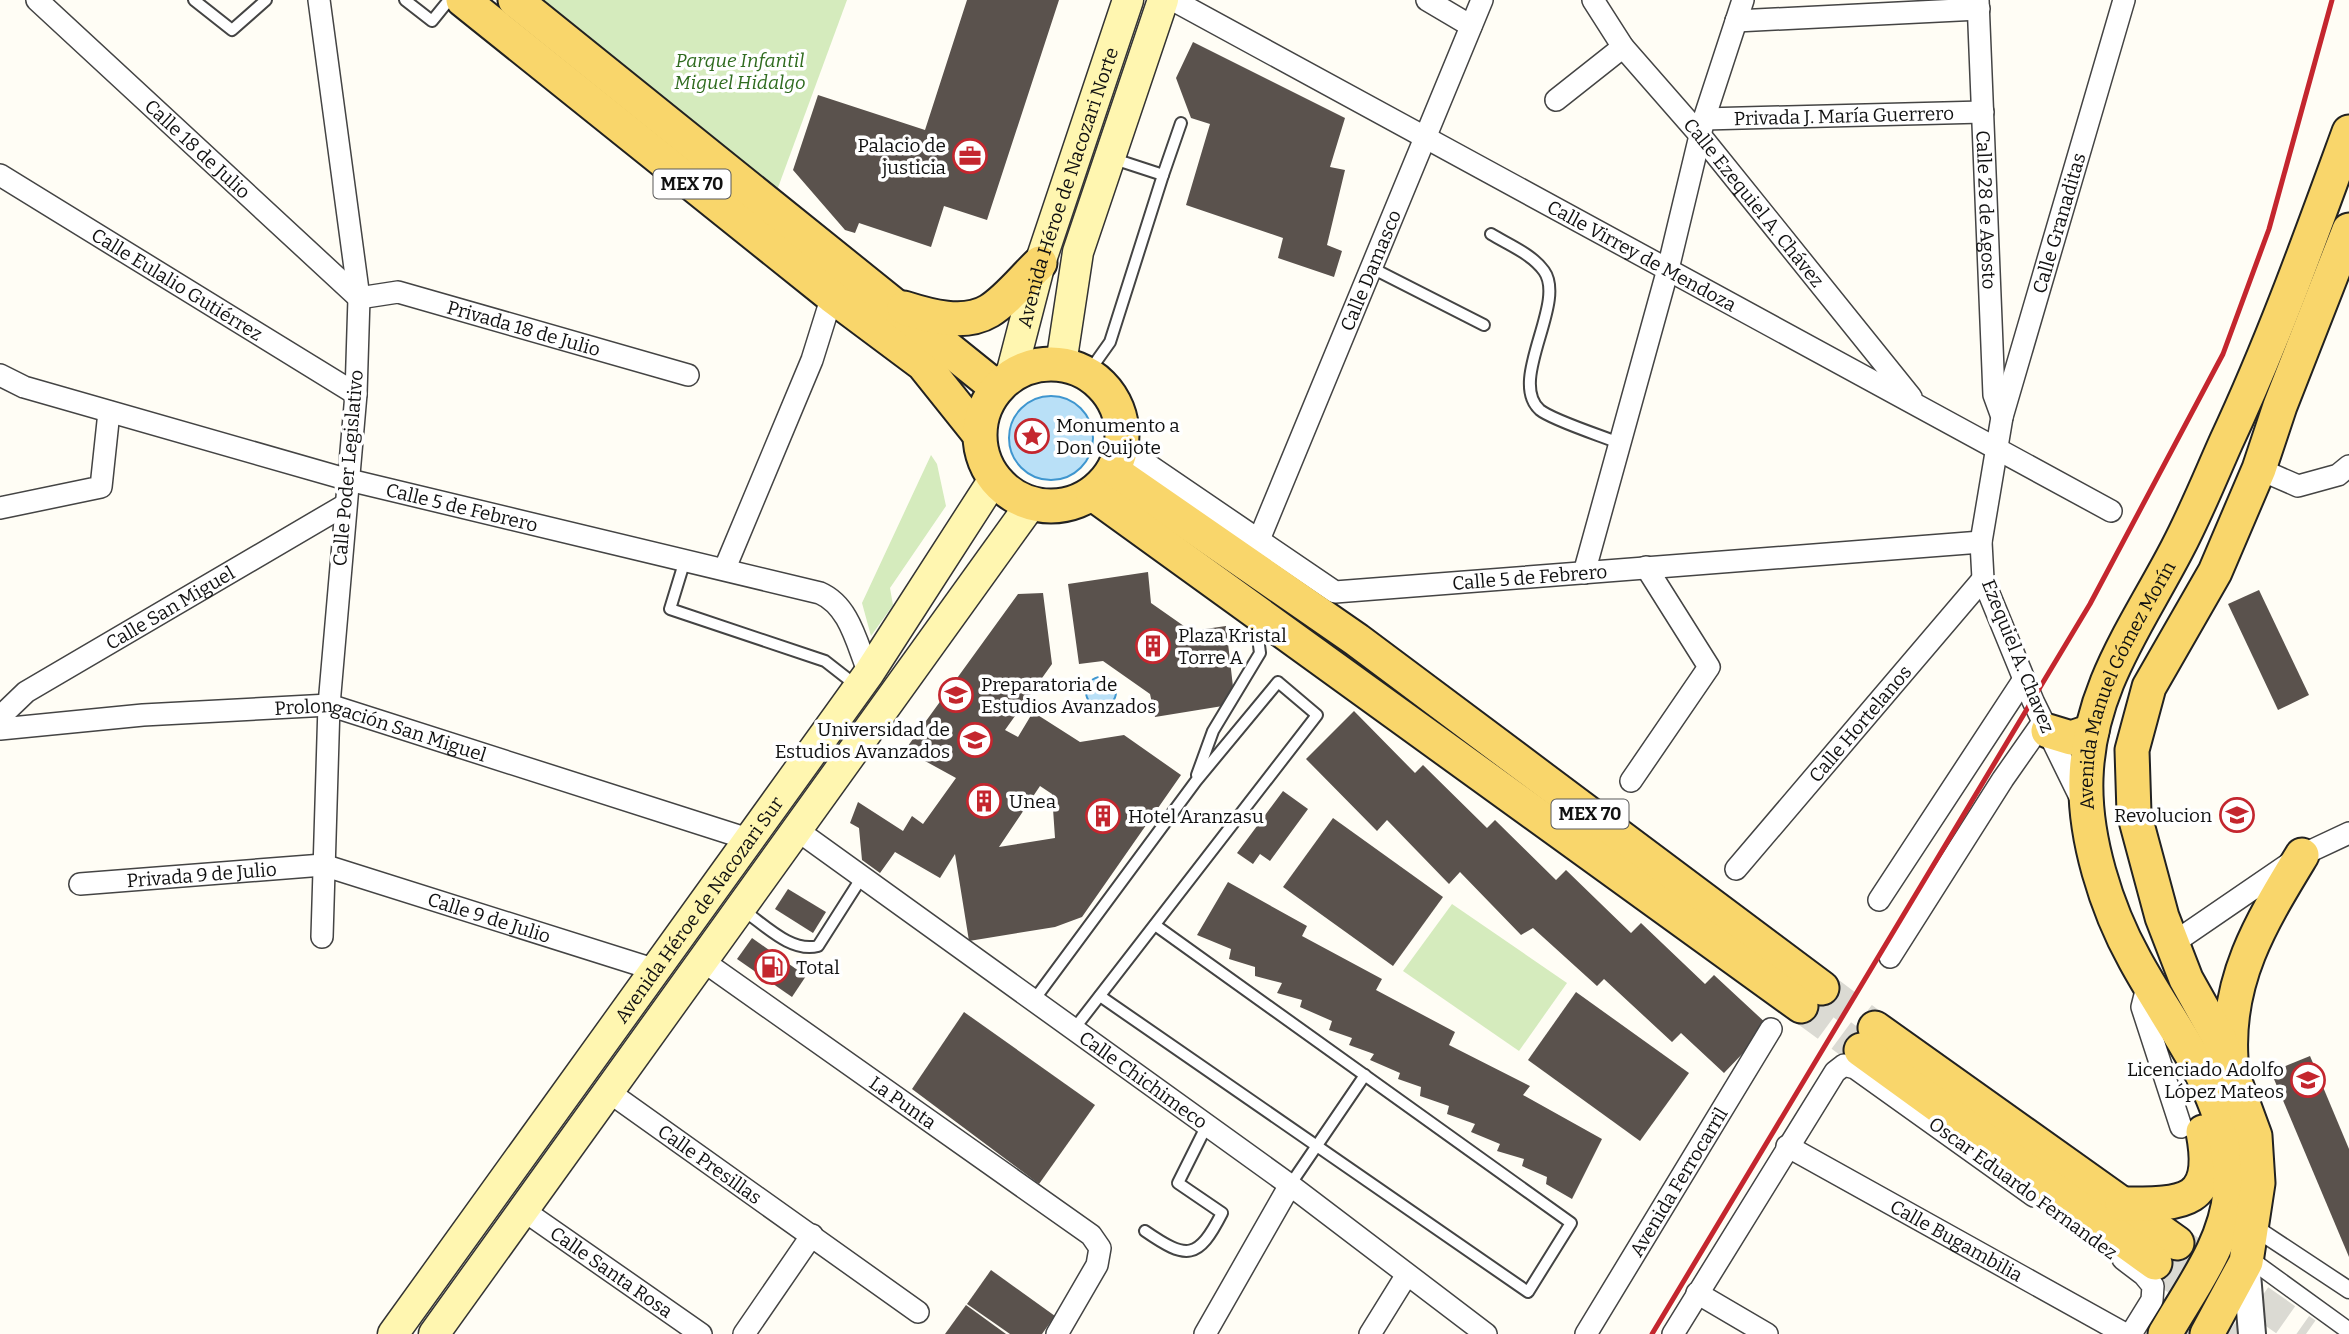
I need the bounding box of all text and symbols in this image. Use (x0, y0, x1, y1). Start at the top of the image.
street label: Avenida Héroe de Nacozari Norte (1012, 44, 1123, 330)
park label: Parque Infantil Miguel Hidalgo (674, 49, 806, 94)
street label: Calle 18 de Julio (140, 94, 255, 203)
street label: Privada J. María Guerrero (1734, 101, 1954, 130)
street label: Calle Ezequiel A. Chávez (1679, 113, 1829, 292)
street label: Calle 28 de Agosto (1972, 130, 2001, 290)
place label: Palacio de justicia (858, 134, 947, 179)
office icon: Palacio de justicia (951, 137, 989, 175)
street label: Calle Granaditas (2027, 150, 2090, 296)
road number: MEX 70 (654, 169, 730, 198)
street label: Calle Virrey de Mendoza (1543, 195, 1741, 316)
street label: Calle Damasco (1335, 206, 1406, 334)
street label: Calle Eulalio Gutiérrez (87, 223, 267, 345)
street label: Privada 18 de Julio (445, 295, 603, 361)
street label: Calle Poder Legislativo (328, 369, 368, 567)
place label: Monumento a Don Quijote (1056, 414, 1180, 459)
place icon: Monumento a Don Quijote (1013, 417, 1051, 455)
street label: Calle 5 de Febrero (384, 478, 540, 536)
street label: Avenida Manuel Gómez Morín (2074, 557, 2180, 811)
street label: Calle 5 de Febrero (1451, 559, 1608, 594)
street label: Calle San Miguel (101, 561, 239, 654)
street label: Ezequiel A. Chavez (1977, 576, 2059, 736)
place label: Plaza Kristal Torre A (1178, 624, 1287, 669)
building icon: Plaza Kristal Torre A (1134, 627, 1172, 665)
street label: Calle Hortelanos (1804, 660, 1916, 787)
place label: Preparatoria de Estudios Avanzados (981, 673, 1156, 718)
school or university icon: Preparatoria de Estudios Avanzados (937, 676, 975, 714)
street label: Prolongación San Miguel (274, 693, 489, 766)
place label: Universidad de Estudios Avanzados (775, 718, 950, 763)
school or university icon: Universidad de Estudios Avanzados (956, 721, 994, 759)
building icon: Unea (965, 782, 1003, 820)
place label: Unea (1009, 790, 1057, 813)
street label: Avenida Héroe de Nacozari Sur (609, 791, 788, 1027)
school or university icon: Revolucion (2218, 796, 2256, 834)
building icon: Hotel Aranzasu (1084, 797, 1122, 835)
road number: MEX 70 (1552, 800, 1628, 828)
place label: Revolucion (2114, 804, 2212, 827)
place label: Hotel Aranzasu (1128, 805, 1264, 828)
street label: Privada 9 de Julio (126, 857, 277, 892)
street label: Calle 9 de Julio (425, 887, 554, 948)
fuel station icon: Total (753, 948, 791, 986)
place label: Total (796, 956, 840, 979)
street label: Calle Chichimeco (1075, 1026, 1212, 1133)
place label: Licenciado Adolfo López Mateos (2127, 1058, 2284, 1103)
school or university icon: Licenciado Adolfo López Mateos (2289, 1061, 2327, 1099)
street label: La Punta (865, 1071, 941, 1134)
street label: Avenida Ferrocarril (1624, 1103, 1732, 1261)
street label: Oscar Eduardo Fernandez (1924, 1112, 2122, 1264)
street label: Calle Presillas (654, 1119, 766, 1209)
street label: Calle Bugambilia (1886, 1194, 2027, 1287)
street label: Calle Santa Rosa (546, 1221, 678, 1323)

